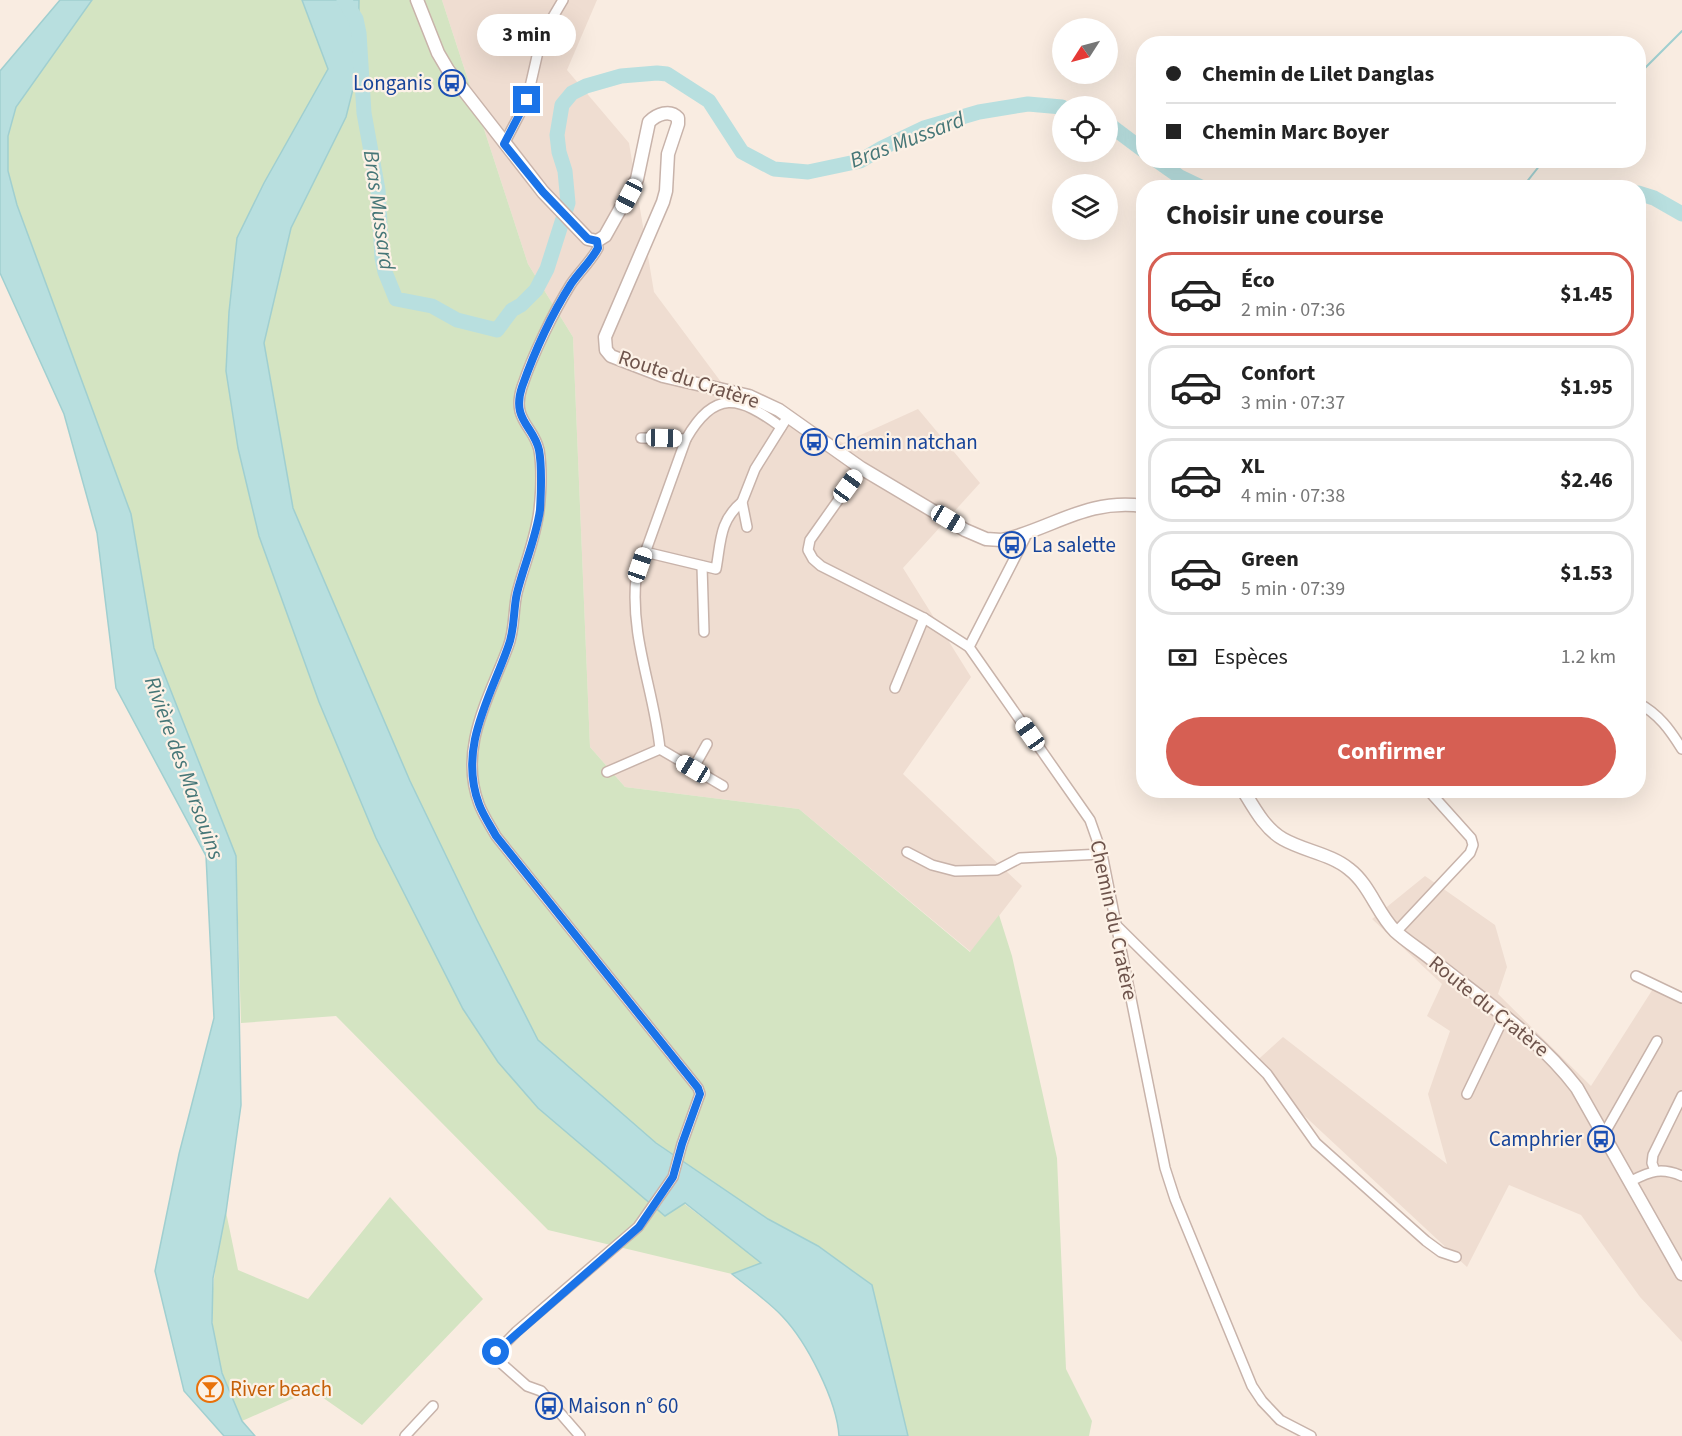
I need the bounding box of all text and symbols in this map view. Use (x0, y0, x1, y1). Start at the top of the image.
callout: 3 min (478, 13, 576, 55)
north arrow (1052, 18, 1118, 84)
map controls (1052, 18, 1118, 240)
text: 3 min (502, 21, 551, 49)
text: Chemin de Lilet Danglas (1202, 58, 1434, 90)
place label: Longanis (353, 68, 432, 98)
bus stop icon: Longanis (437, 68, 467, 98)
route end (513, 86, 540, 113)
button: locate (1052, 96, 1118, 162)
water label: Bras Mussard (845, 103, 970, 177)
text: Chemin Marc Boyer (1202, 116, 1389, 148)
water label: Bras Mussard (355, 148, 403, 273)
button: layers (1052, 174, 1118, 240)
car (613, 176, 645, 216)
text: Choisir une course (1166, 196, 1384, 235)
text: Éco (1241, 264, 1275, 296)
icon: car (1169, 267, 1223, 321)
text: $1.45 (1560, 278, 1613, 310)
text: 2 min · 07:36 (1241, 296, 1345, 324)
street label: Route du Cratère (614, 342, 764, 416)
text: Confort (1241, 357, 1315, 389)
icon: car (1169, 360, 1223, 414)
text: $1.95 (1560, 371, 1613, 403)
text: 3 min · 07:37 (1241, 389, 1345, 417)
bus stop icon: Chemin natchan (799, 427, 829, 457)
place label: Chemin natchan (834, 427, 978, 457)
car (646, 429, 682, 447)
text: XL (1241, 450, 1265, 482)
icon: car (1169, 453, 1223, 507)
text: $2.46 (1560, 464, 1613, 496)
car (830, 466, 866, 506)
text: 4 min · 07:38 (1241, 482, 1345, 510)
car (928, 502, 968, 536)
bus stop icon: La salette (997, 530, 1027, 560)
place label: La salette (1032, 530, 1116, 560)
text: Green (1241, 543, 1299, 575)
car (626, 545, 654, 585)
icon: car (1169, 546, 1223, 600)
text: $1.53 (1560, 557, 1613, 589)
text: 5 min · 07:39 (1241, 575, 1345, 603)
icon: cash (1166, 641, 1199, 674)
text: Espèces (1214, 641, 1288, 673)
text: 1.2 km (1561, 643, 1616, 671)
water label: Rivière des Marsouins (136, 672, 232, 864)
car (1012, 714, 1048, 754)
button: Confirmer (1166, 717, 1616, 786)
car (673, 752, 713, 786)
street label: Chemin du Cratère (1082, 837, 1146, 1003)
street label: Route du Cratère (1422, 948, 1556, 1064)
place label: Camphrier (1489, 1124, 1583, 1154)
bus stop icon: Camphrier (1586, 1124, 1616, 1154)
route start (482, 1338, 509, 1365)
bar icon: River beach (195, 1374, 225, 1404)
place label: River beach (230, 1374, 332, 1404)
bus stop icon: Maison n° 60 (534, 1391, 564, 1421)
place label: Maison n° 60 (568, 1391, 678, 1421)

